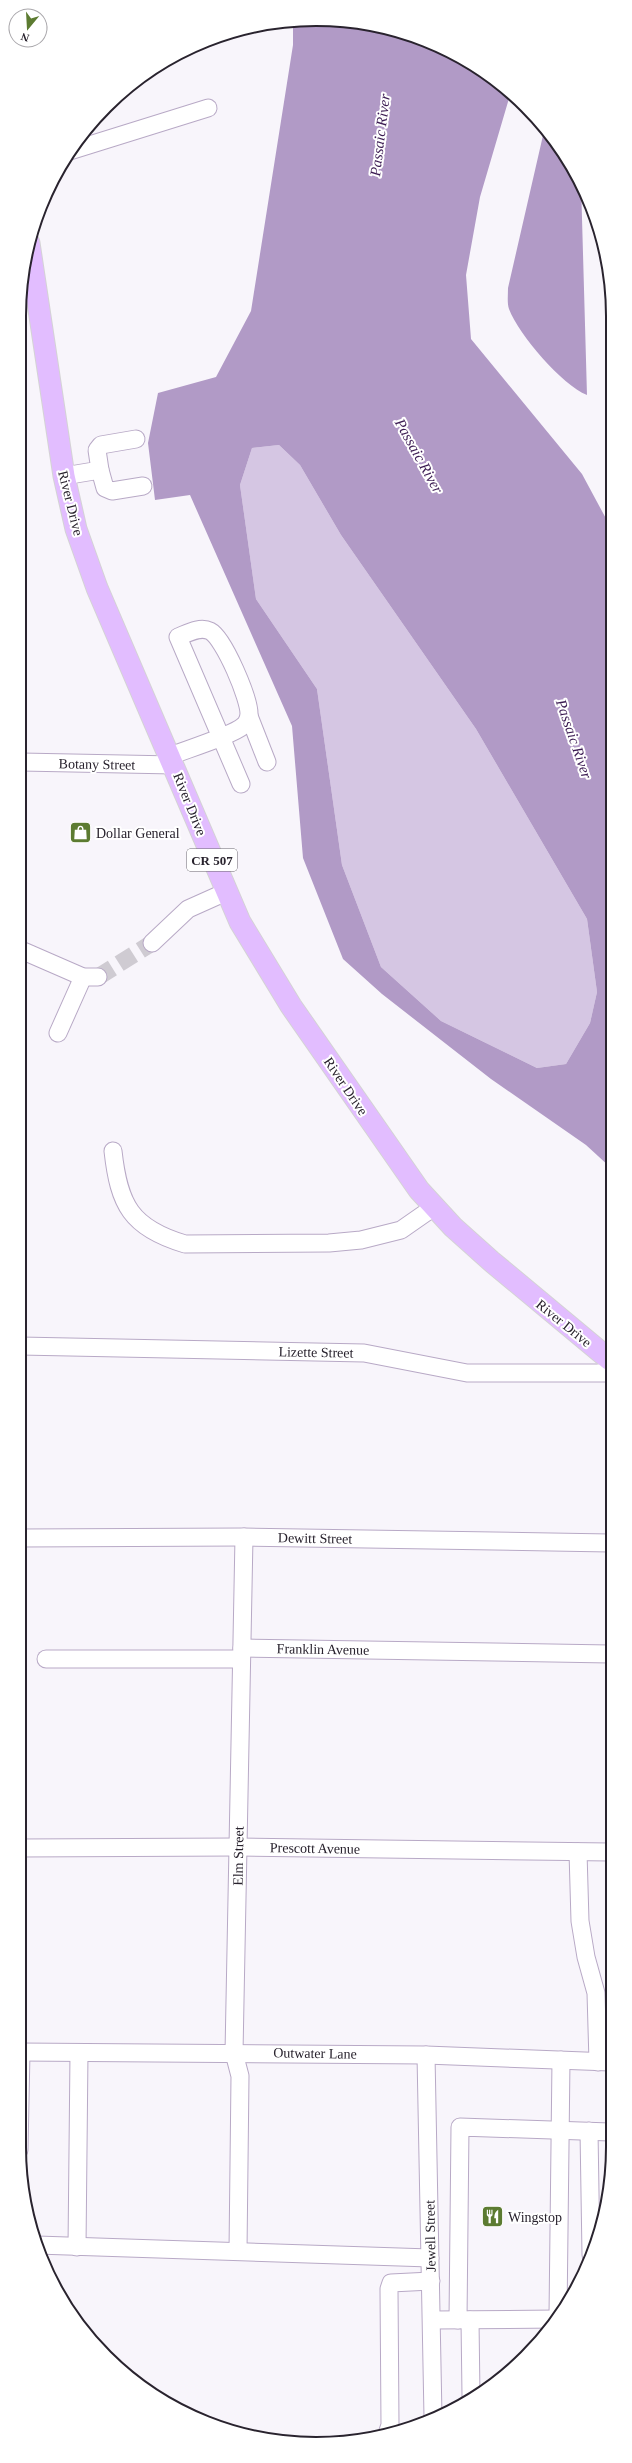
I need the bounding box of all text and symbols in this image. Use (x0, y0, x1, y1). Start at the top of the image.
north arrow (8, 8, 48, 48)
text: N (19, 31, 31, 44)
water label: Passaic River (367, 93, 393, 178)
water label: Passaic River (391, 415, 446, 496)
street label: River Drive (55, 469, 86, 537)
water label: Passaic River (553, 696, 595, 781)
street label: Botany Street (59, 756, 136, 773)
street label: River Drive (170, 771, 209, 838)
shop icon: Dollar General (68, 820, 94, 846)
place label: Dollar General (96, 826, 180, 841)
road number: CR 507 (187, 849, 237, 871)
street label: River Drive (321, 1055, 370, 1118)
street label: River Drive (533, 1297, 594, 1350)
street label: Lizette Street (278, 1344, 354, 1361)
street label: Dewitt Street (278, 1530, 352, 1547)
street label: Franklin Avenue (277, 1641, 369, 1658)
street label: Elm Street (230, 1826, 247, 1886)
street label: Prescott Avenue (270, 1840, 360, 1857)
street label: Outwater Lane (273, 2045, 357, 2062)
street label: Jewell Street (422, 2200, 439, 2272)
restaurant icon: Wingstop (479, 2204, 505, 2230)
place label: Wingstop (508, 2210, 562, 2225)

